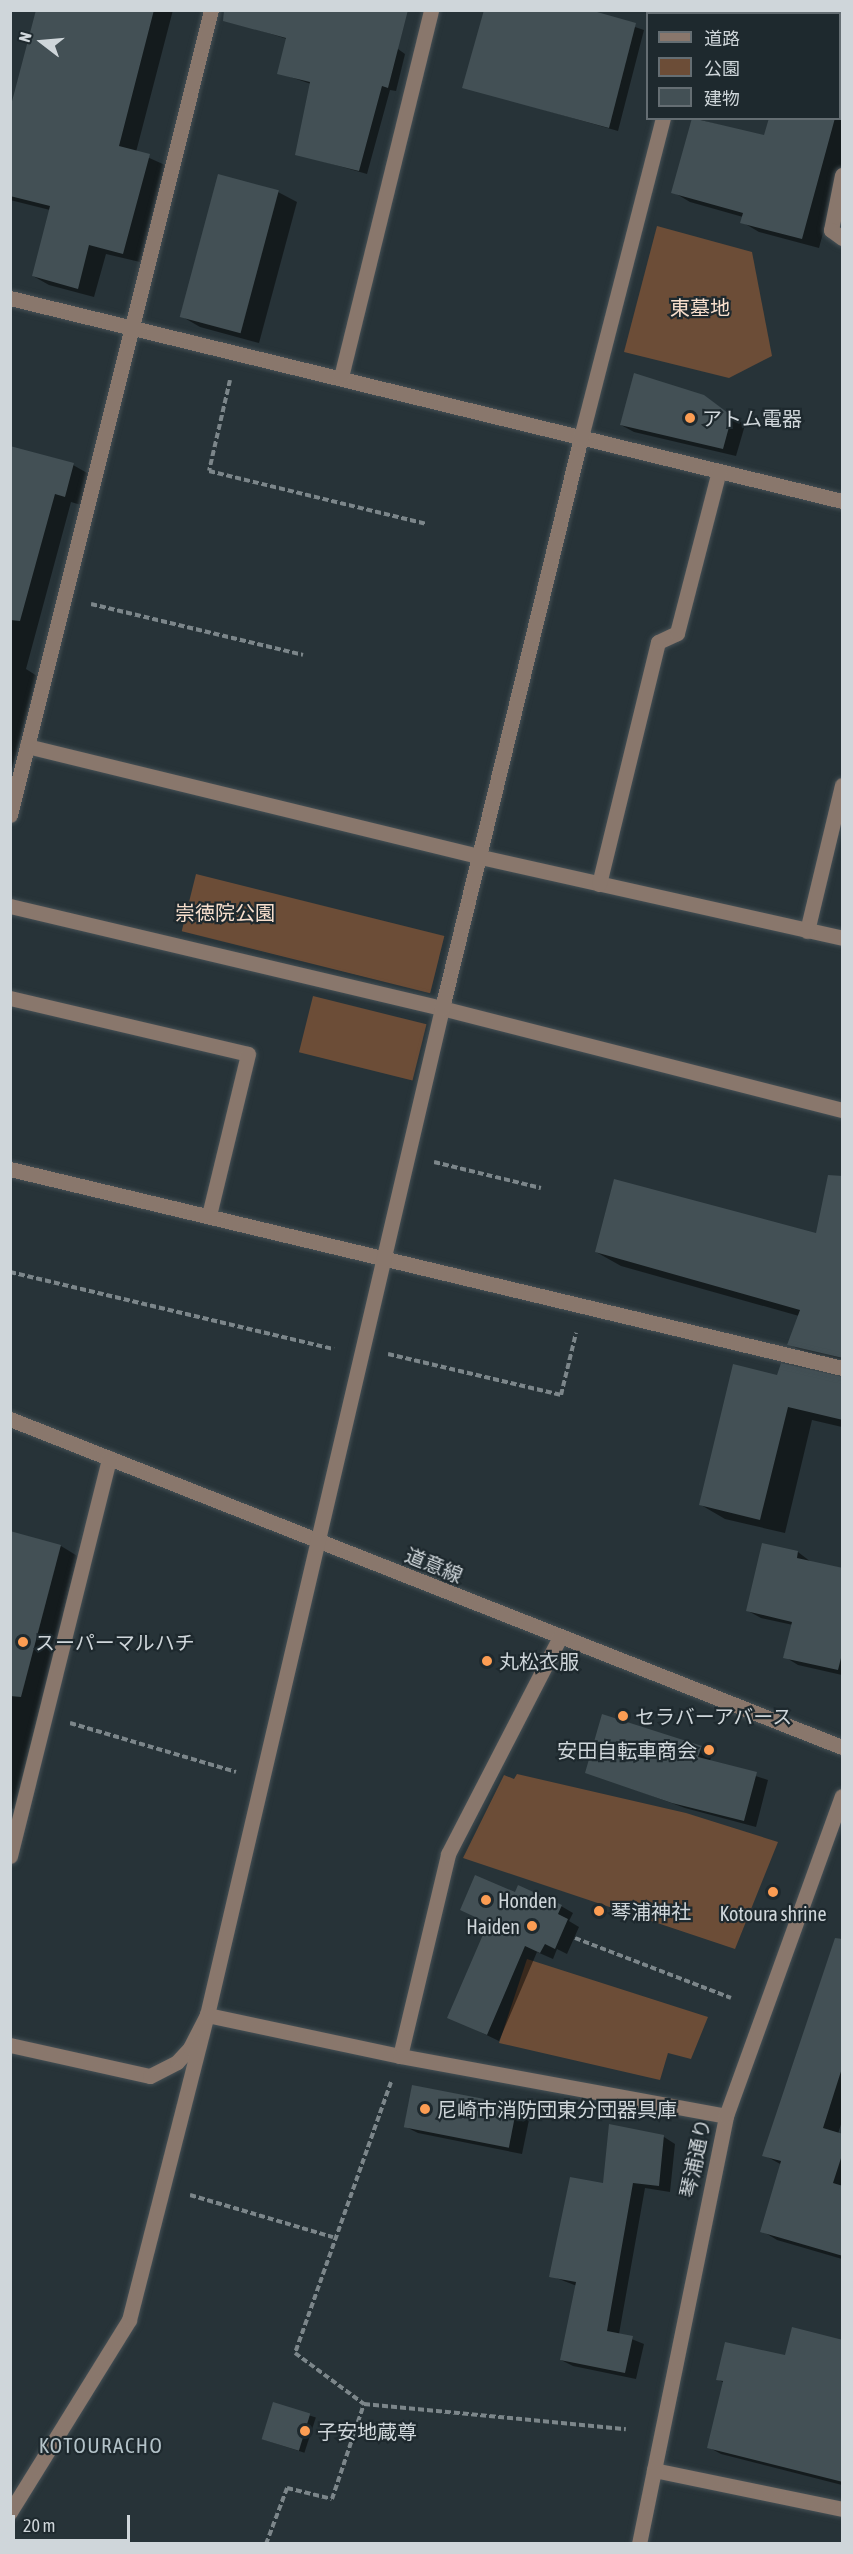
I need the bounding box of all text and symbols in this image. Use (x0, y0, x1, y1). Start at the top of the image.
north arrow (12, 12, 72, 72)
legend (646, 12, 841, 120)
text: 道路 (704, 28, 740, 49)
text: N (15, 30, 35, 44)
text: 公園 (704, 58, 740, 79)
text: 建物 (704, 88, 740, 109)
park label: 東墓地 (670, 295, 730, 319)
place label: アトム電器 (702, 406, 802, 430)
marker: アトム電器 (683, 411, 697, 425)
park label: 崇徳院公園 (175, 900, 275, 924)
street label: 道意線 (402, 1543, 466, 1587)
place label: スーパーマルハチ (35, 1630, 195, 1654)
marker: スーパーマルハチ (16, 1635, 30, 1649)
place label: 丸松衣服 (499, 1649, 579, 1673)
marker: 丸松衣服 (480, 1654, 494, 1668)
place label: セラバーアバース (635, 1704, 795, 1728)
marker: セラバーアバース (616, 1709, 630, 1723)
place label: 安田自転車商会 (557, 1738, 697, 1762)
marker: 安田自転車商会 (702, 1743, 716, 1757)
marker: Kotoura shrine (766, 1885, 780, 1899)
place label: Honden (498, 1888, 557, 1912)
marker: Honden (479, 1893, 493, 1907)
place label: 琴浦神社 (611, 1899, 691, 1923)
place label: Kotoura shrine (720, 1901, 826, 1925)
marker: 琴浦神社 (592, 1904, 606, 1918)
place label: Haiden (466, 1914, 520, 1938)
marker: Haiden (525, 1919, 539, 1933)
place label: 尼崎市消防団東分団器具庫 (437, 2097, 677, 2121)
marker: 尼崎市消防団東分団器具庫 (418, 2102, 432, 2116)
street label: 琴浦通り (675, 2116, 715, 2200)
place label: 子安地蔵尊 (317, 2419, 417, 2443)
marker: 子安地蔵尊 (298, 2424, 312, 2438)
district label: KOTOURACHO (39, 2432, 163, 2458)
scale bar (15, 2503, 134, 2541)
text: 20 m (23, 2515, 55, 2536)

